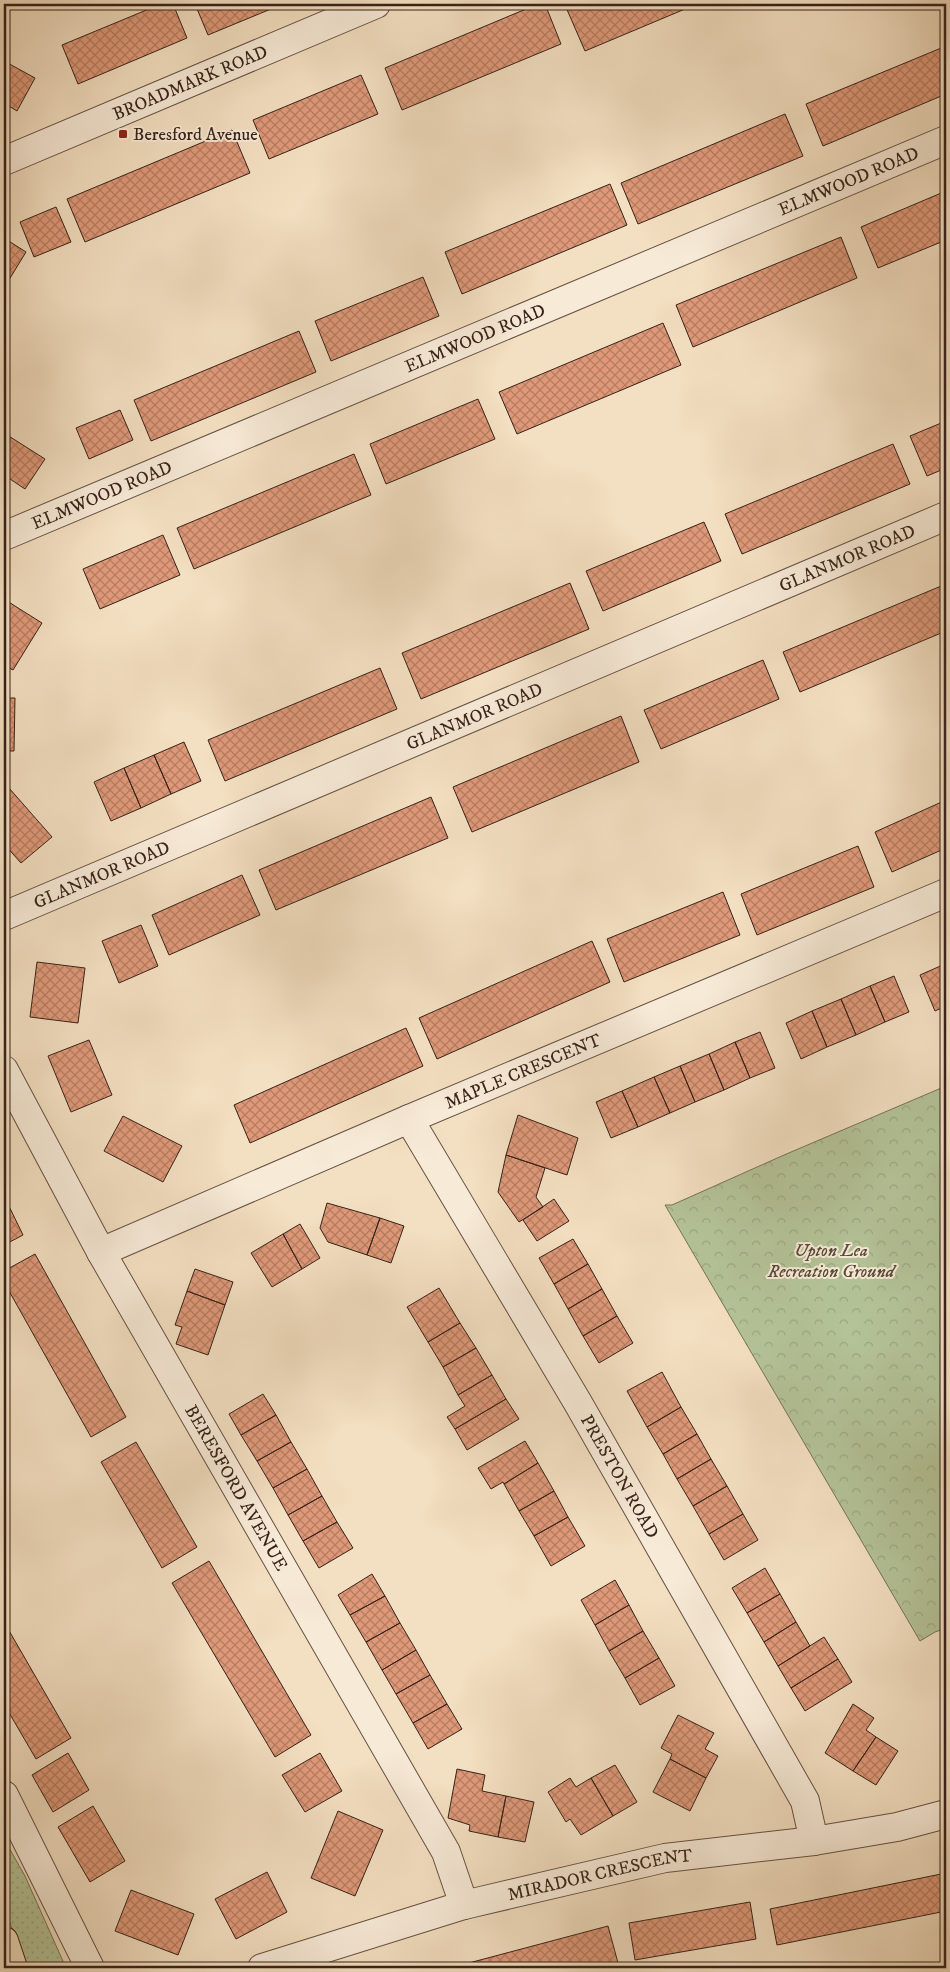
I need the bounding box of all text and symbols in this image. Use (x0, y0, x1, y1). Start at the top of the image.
street label: BROADMARK ROAD (110, 41, 271, 126)
place label: Beresford Avenue (133, 124, 258, 146)
marker: Beresford Avenue (117, 128, 129, 140)
street label: ELMWOOD ROAD (775, 143, 922, 221)
street label: ELMWOOD ROAD (402, 300, 549, 378)
street label: ELMWOOD ROAD (29, 457, 176, 535)
street label: GLANMOR ROAD (776, 520, 919, 598)
street label: GLANMOR ROAD (403, 679, 546, 756)
street label: GLANMOR ROAD (30, 837, 174, 914)
street label: MAPLE CRESCENT (442, 1029, 605, 1115)
park label: Upton Lea Recreation Ground (767, 1240, 897, 1283)
street label: BERESFORD AVENUE (179, 1401, 292, 1575)
street label: PRESTON ROAD (575, 1411, 663, 1543)
street label: MIRADOR CRESCENT (506, 1845, 694, 1906)

